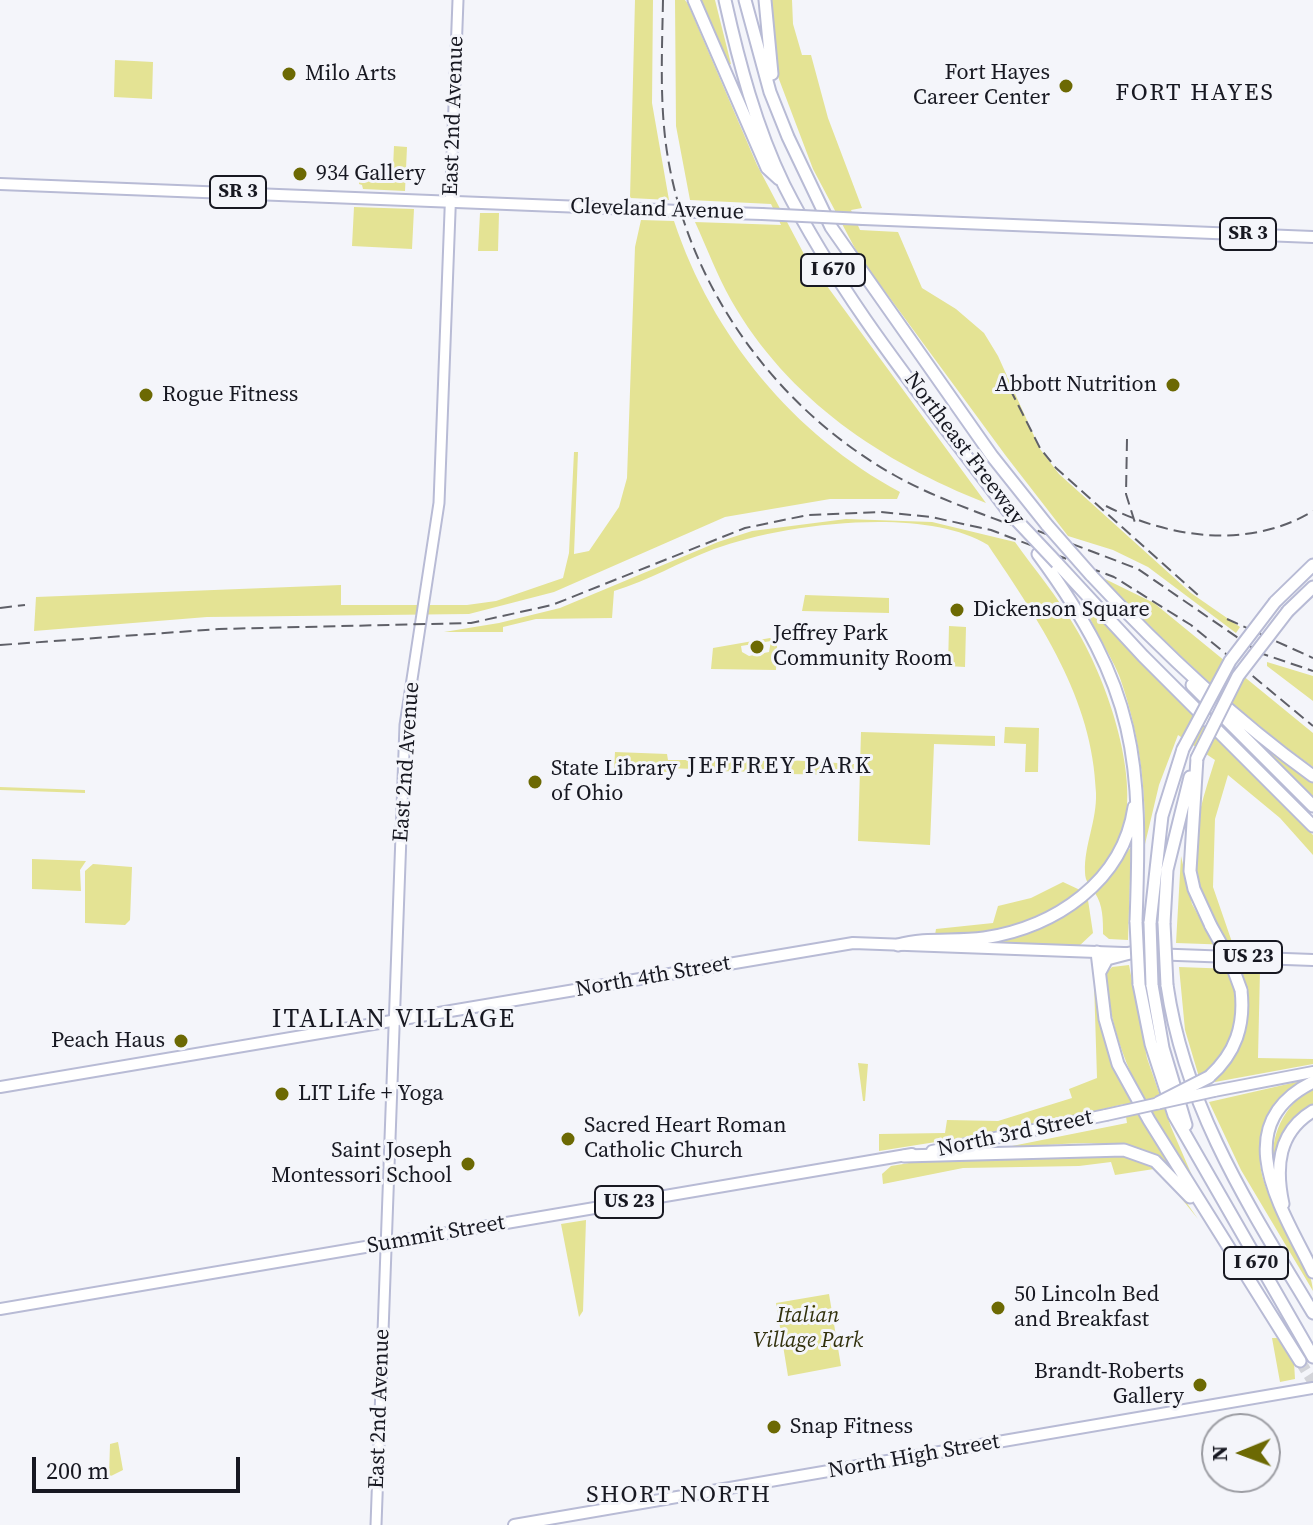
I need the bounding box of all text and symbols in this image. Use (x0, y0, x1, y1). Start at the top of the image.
street label: East 2nd Avenue (438, 35, 470, 197)
place label: Fort Hayes Career Center (913, 60, 1050, 112)
place label: Milo Arts (305, 61, 396, 87)
marker: Milo Arts (280, 65, 298, 83)
marker: Fort Hayes Career Center (1057, 77, 1075, 95)
district label: FORT HAYES (1115, 80, 1275, 108)
place label: 934 Gallery (316, 161, 425, 187)
marker: 934 Gallery (291, 165, 309, 183)
road number: SR 3 (210, 176, 266, 208)
street label: Cleveland Avenue (570, 194, 744, 226)
road number: SR 3 (1220, 218, 1276, 250)
road number: I 670 (801, 254, 865, 286)
street label: Northeast Freeway (898, 367, 1030, 531)
place label: Abbott Nutrition (995, 372, 1157, 398)
marker: Abbott Nutrition (1164, 376, 1182, 394)
place label: Rogue Fitness (162, 382, 298, 408)
marker: Rogue Fitness (137, 386, 155, 404)
place label: Dickenson Square (973, 597, 1150, 623)
marker: Dickenson Square (948, 601, 966, 619)
place label: Jeffrey Park Community Room (773, 621, 953, 672)
marker: Jeffrey Park Community Room (748, 638, 766, 656)
street label: East 2nd Avenue (388, 681, 426, 843)
district label: JEFFREY PARK (687, 753, 873, 781)
place label: State Library of Ohio (551, 756, 677, 808)
marker: State Library of Ohio (526, 773, 544, 791)
road number: US 23 (1214, 941, 1282, 973)
street label: North 4th Street (574, 950, 732, 1004)
district label: ITALIAN VILLAGE (272, 1004, 516, 1036)
place label: Peach Haus (51, 1028, 165, 1054)
marker: Peach Haus (172, 1032, 190, 1050)
place label: LIT Life + Yoga (298, 1081, 444, 1107)
marker: LIT Life + Yoga (273, 1085, 291, 1103)
street label: North 3rd Street (935, 1105, 1095, 1163)
place label: Sacred Heart Roman Catholic Church (584, 1113, 787, 1164)
marker: Sacred Heart Roman Catholic Church (559, 1130, 577, 1148)
place label: Saint Joseph Montessori School (271, 1138, 452, 1190)
marker: Saint Joseph Montessori School (459, 1155, 477, 1173)
road number: US 23 (595, 1186, 663, 1218)
street label: Summit Street (365, 1210, 507, 1260)
road number: I 670 (1224, 1247, 1288, 1279)
place label: 50 Lincoln Bed and Breakfast (1014, 1282, 1159, 1334)
marker: 50 Lincoln Bed and Breakfast (989, 1299, 1007, 1317)
park label: Italian Village Park (753, 1303, 863, 1354)
street label: East 2nd Avenue (364, 1328, 396, 1490)
place label: Brandt-Roberts Gallery (1034, 1359, 1184, 1410)
marker: Brandt-Roberts Gallery (1191, 1376, 1209, 1394)
north arrow (1201, 1413, 1281, 1493)
place label: Snap Fitness (790, 1414, 913, 1440)
marker: Snap Fitness (765, 1418, 783, 1436)
street label: North High Street (826, 1429, 1002, 1485)
scale bar (36, 1441, 244, 1491)
text: N (1204, 1445, 1234, 1462)
text: 200 m (46, 1454, 109, 1487)
district label: SHORT NORTH (586, 1482, 772, 1510)

